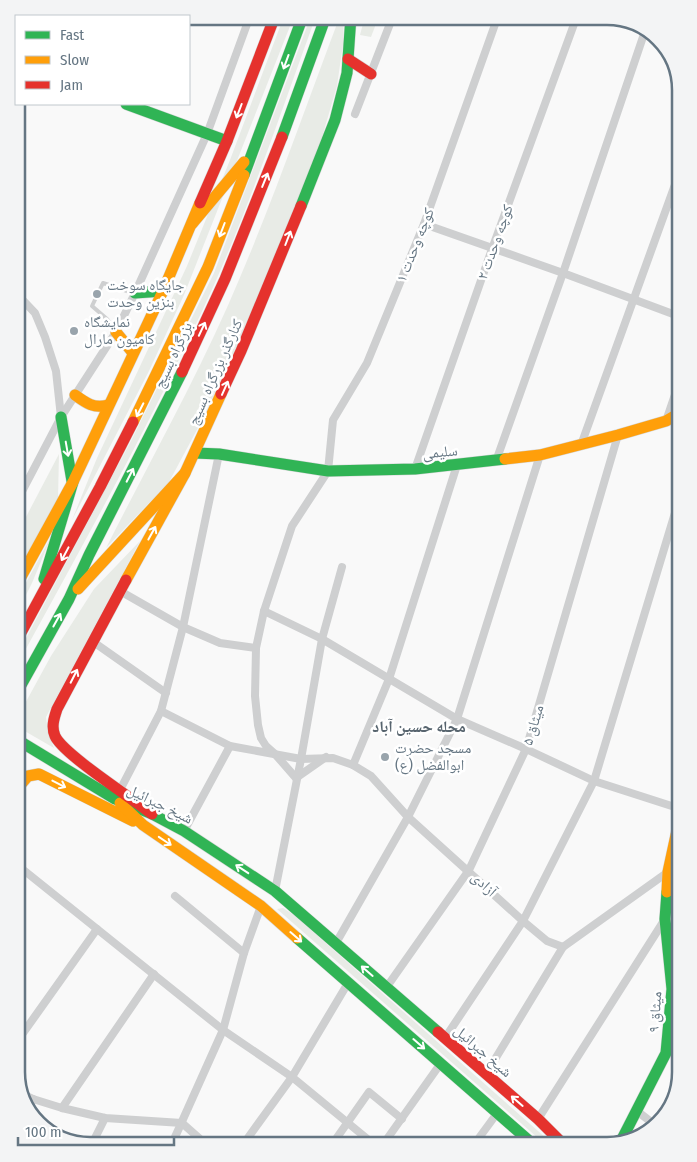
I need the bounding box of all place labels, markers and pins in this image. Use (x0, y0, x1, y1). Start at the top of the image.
place label: جایگاه سوخت بنزین وحدت (107, 276, 185, 312)
marker: جایگاه سوخت بنزین وحدت (91, 288, 103, 300)
place label: نمایشگاه کامیون مارال (84, 313, 155, 349)
marker: نمایشگاه کامیون مارال (68, 325, 80, 337)
place label: مسجد حضرت ابوالفضل (ع) (395, 739, 471, 775)
marker: مسجد حضرت ابوالفضل (ع) (379, 751, 391, 763)

